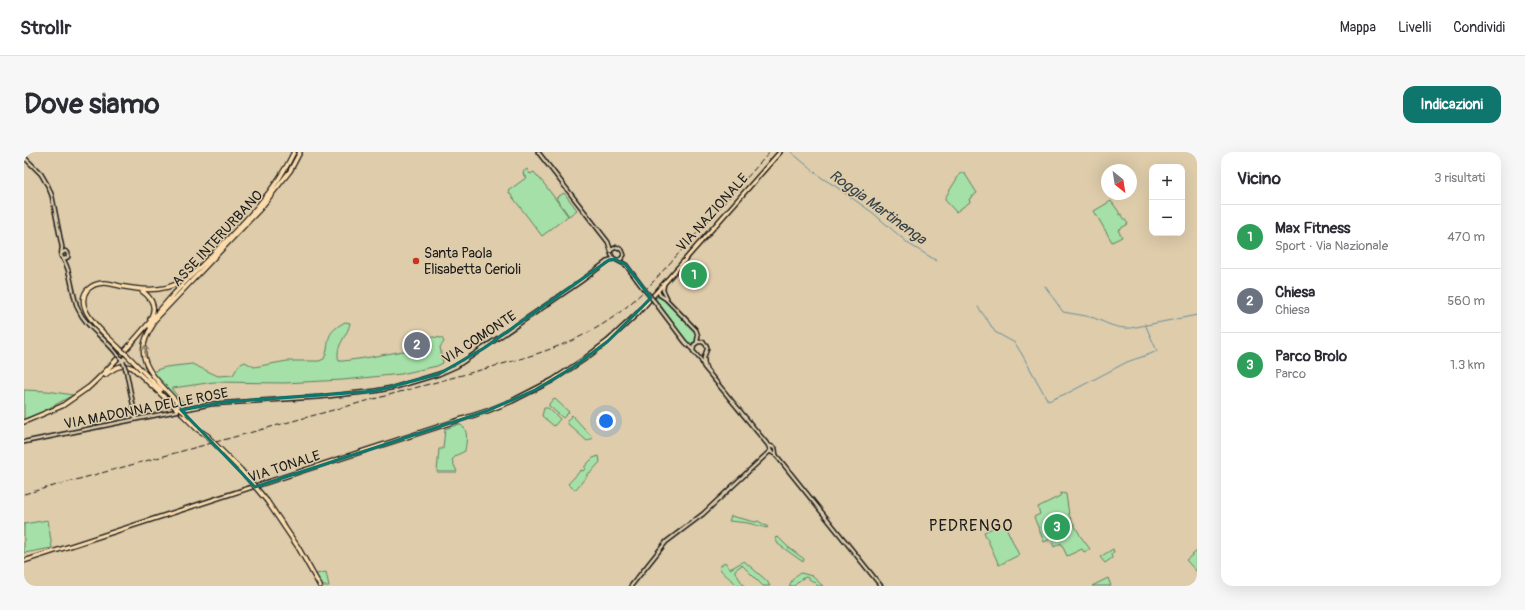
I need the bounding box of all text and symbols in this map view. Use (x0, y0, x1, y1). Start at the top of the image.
text: Strollr (20, 16, 71, 40)
text: Mappa (1340, 19, 1376, 36)
text: Livelli (1398, 19, 1431, 36)
text: Condividi (1453, 19, 1505, 36)
button: Indicazioni (1403, 86, 1501, 123)
text: Dove siamo (24, 87, 160, 122)
north arrow (1101, 164, 1137, 200)
map controls (1149, 164, 1185, 236)
button: + (1149, 164, 1185, 200)
water label: Roggia Martinenga (826, 166, 931, 249)
text: Vicino (1237, 168, 1281, 189)
street label: VIA NAZIONALE (673, 170, 752, 255)
text: 3 risultati (1434, 170, 1485, 186)
street label: ASSE INTERURBANO (169, 187, 266, 290)
button: − (1149, 200, 1185, 236)
text: Max Fitness (1275, 219, 1351, 238)
text: 1 (1247, 229, 1253, 245)
text: 470 m (1447, 229, 1485, 245)
text: Sport · Via Nazionale (1275, 238, 1388, 254)
place label: Santa Paola Elisabetta Cerioli (424, 245, 521, 278)
marker: Santa Paola Elisabetta Cerioli (411, 256, 421, 266)
pin: 1 (681, 260, 707, 290)
text: Chiesa (1275, 283, 1315, 302)
text: 2 (1246, 293, 1254, 309)
text: 560 m (1447, 293, 1485, 309)
text: Chiesa (1275, 302, 1310, 318)
street label: VIA COMONTE (439, 307, 520, 368)
pin: 2 (404, 330, 430, 360)
one-way arrow (141, 345, 148, 358)
text: Parco Brolo (1275, 347, 1347, 366)
text: 3 (1246, 357, 1254, 373)
text: 1.3 km (1450, 357, 1485, 373)
text: Parco (1275, 366, 1306, 382)
street label: VIA MADONNA DELLE ROSE (63, 384, 230, 433)
your location (596, 411, 616, 431)
street label: VIA TONALE (246, 447, 322, 486)
pin: 3 (1044, 512, 1070, 542)
district label: PEDRENGO (929, 516, 1013, 536)

